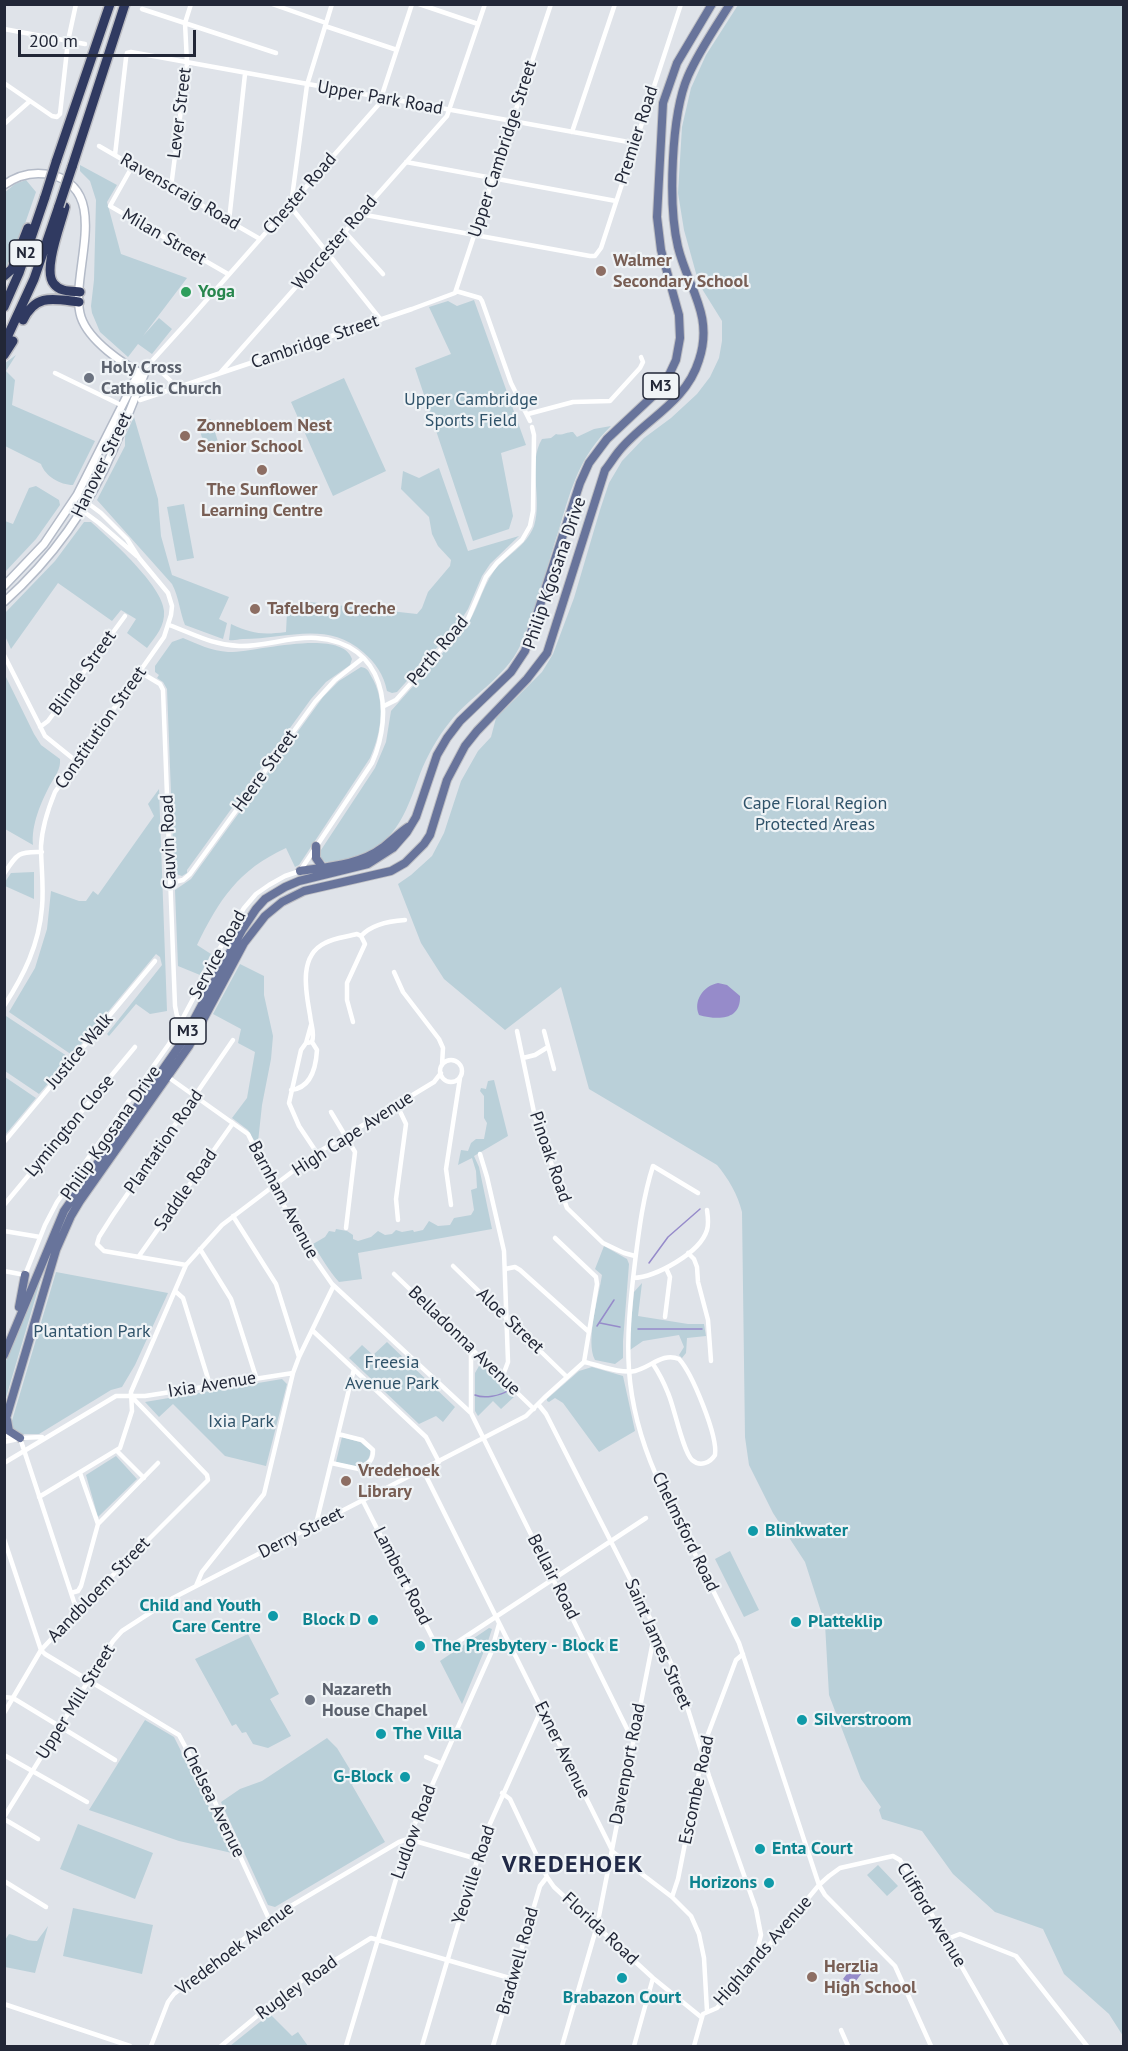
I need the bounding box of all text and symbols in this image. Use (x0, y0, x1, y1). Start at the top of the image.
scale bar (21, 18, 200, 56)
text: 200 m (29, 29, 78, 52)
street label: Upper Cambridge Street (464, 58, 542, 240)
street label: Lever Street (164, 66, 196, 160)
street label: Upper Park Road (315, 76, 445, 120)
street label: Premier Road (611, 83, 663, 187)
street label: Ravenscraig Road (116, 149, 244, 235)
street label: Chester Road (259, 149, 341, 239)
street label: Worcester Road (288, 191, 382, 295)
street label: Milan Street (118, 204, 210, 270)
road number: N2 (9, 240, 42, 266)
place label: Walmer Secondary School (613, 250, 748, 292)
marker: Walmer Secondary School (594, 264, 608, 278)
place label: Yoga (198, 281, 235, 303)
marker: Yoga (179, 285, 193, 299)
street label: Cambridge Street (248, 310, 382, 374)
place label: Holy Cross Catholic Church (101, 357, 222, 400)
marker: Holy Cross Catholic Church (82, 371, 96, 385)
road number: M3 (643, 373, 679, 399)
park label: Upper Cambridge Sports Field (404, 389, 538, 432)
street label: Hanover Street (67, 409, 137, 521)
place label: Zonnebloem Nest Senior School (197, 415, 332, 458)
marker: Zonnebloem Nest Senior School (178, 429, 192, 443)
marker: The Sunflower Learning Centre (255, 463, 269, 477)
place label: The Sunflower Learning Centre (201, 479, 323, 522)
street label: Philip Kgosana Drive (519, 494, 591, 652)
place label: Tafelberg Creche (267, 598, 396, 620)
marker: Tafelberg Creche (248, 602, 262, 616)
street label: Perth Road (403, 612, 473, 690)
street label: Blinde Street (45, 626, 121, 720)
street label: Constitution Street (51, 663, 151, 793)
street label: Heere Street (228, 726, 302, 816)
park label: Cape Floral Region Protected Areas (743, 793, 887, 836)
street label: Cauvin Road (157, 794, 181, 890)
street label: Service Road (185, 907, 251, 1003)
street label: Justice Walk (42, 1009, 118, 1093)
road number: M3 (170, 1018, 206, 1044)
street label: Philip Kgosana Drive (56, 1062, 166, 1204)
street label: Lymington Close (21, 1070, 119, 1182)
street label: Plantation Road (120, 1086, 208, 1198)
street label: High Cape Avenue (288, 1087, 418, 1181)
street label: Pinoak Road (524, 1109, 576, 1205)
street label: Barnham Avenue (243, 1138, 323, 1262)
street label: Saddle Road (150, 1145, 222, 1235)
street label: Belladonna Avenue (403, 1282, 525, 1400)
street label: Aloe Street (472, 1284, 548, 1358)
park label: Plantation Park (33, 1321, 151, 1343)
park label: Freesia Avenue Park (345, 1352, 439, 1394)
street label: Ixia Avenue (166, 1367, 258, 1403)
park label: Ixia Park (208, 1411, 274, 1433)
place label: Vredehoek Library (358, 1460, 440, 1502)
street label: Chelmsford Road (647, 1469, 723, 1595)
marker: Vredehoek Library (339, 1474, 353, 1488)
street label: Derry Street (255, 1502, 347, 1564)
place label: Blinkwater (765, 1520, 848, 1542)
street label: Lambert Road (368, 1523, 436, 1629)
marker: Blinkwater (746, 1524, 760, 1538)
street label: Bellair Road (522, 1531, 584, 1623)
street label: Aandbloem Street (43, 1533, 155, 1647)
street label: Saint James Street (620, 1576, 696, 1712)
place label: Child and Youth Care Centre (140, 1595, 261, 1638)
marker: Child and Youth Care Centre (266, 1609, 280, 1623)
place label: Block D (303, 1609, 361, 1631)
place label: Platteklip (808, 1611, 883, 1633)
marker: Block D (366, 1613, 380, 1627)
marker: Platteklip (789, 1615, 803, 1629)
place label: The Presbytery - Block E (432, 1635, 618, 1657)
marker: The Presbytery - Block E (413, 1639, 427, 1653)
street label: Upper Mill Street (32, 1640, 120, 1764)
place label: Nazareth House Chapel (322, 1679, 427, 1722)
marker: Nazareth House Chapel (303, 1693, 317, 1707)
street label: Exner Avenue (529, 1698, 595, 1802)
street label: Davenport Road (606, 1701, 650, 1827)
place label: Silverstroom (814, 1709, 912, 1731)
marker: Silverstroom (795, 1713, 809, 1727)
place label: The Villa (393, 1723, 462, 1745)
marker: The Villa (374, 1727, 388, 1741)
street label: Escombe Road (675, 1733, 719, 1847)
street label: Chelsea Avenue (177, 1743, 249, 1861)
place label: G-Block (333, 1766, 393, 1788)
marker: G-Block (398, 1770, 412, 1784)
street label: Ludlow Road (387, 1782, 441, 1882)
street label: Yeoville Road (448, 1823, 500, 1927)
place label: Enta Court (772, 1838, 853, 1860)
marker: Enta Court (753, 1842, 767, 1856)
district label: VREDEHOEK (502, 1851, 644, 1879)
street label: Clifford Avenue (891, 1859, 971, 1971)
place label: Horizons (689, 1872, 757, 1894)
marker: Horizons (762, 1876, 776, 1890)
street label: Florida Road (557, 1888, 643, 1970)
street label: Highlands Avenue (709, 1892, 817, 2010)
street label: Vredehoek Avenue (172, 1898, 298, 2000)
street label: Bradwell Road (492, 1905, 544, 2017)
street label: Rugley Road (252, 1951, 342, 2025)
place label: Herzlia High School (824, 1956, 916, 1998)
marker: Herzlia High School (805, 1970, 819, 1984)
marker: Brabazon Court (615, 1971, 629, 1985)
place label: Brabazon Court (563, 1987, 681, 2009)

